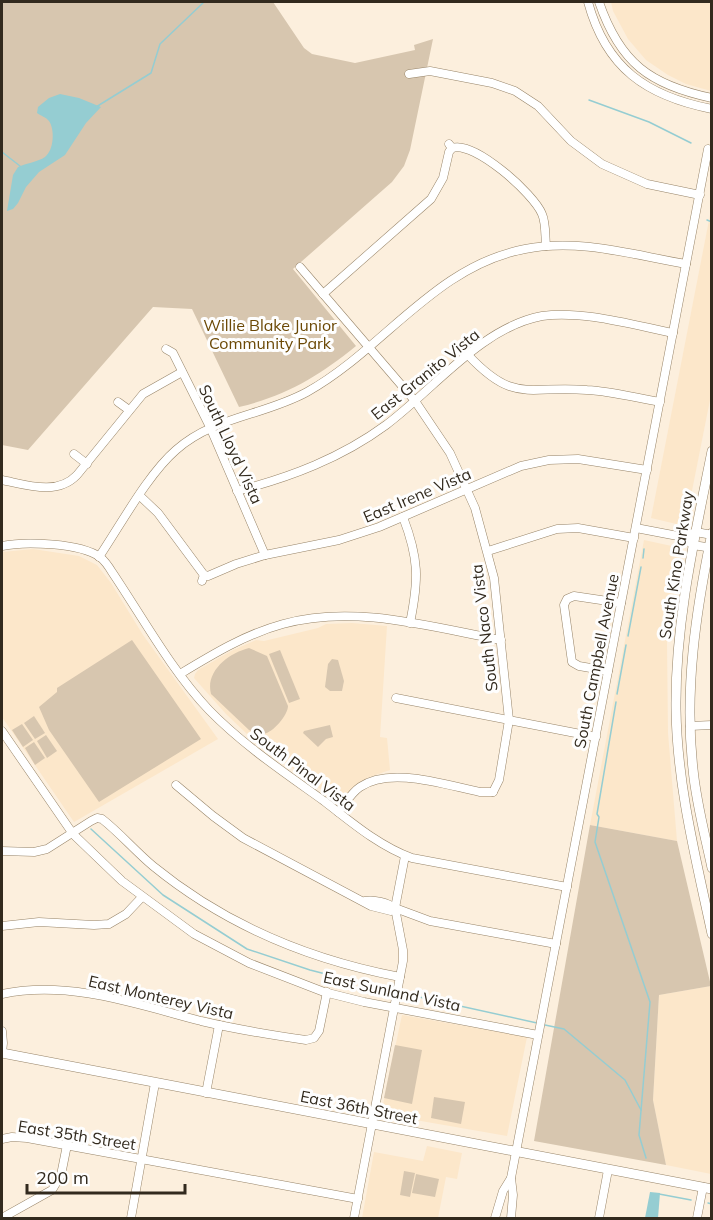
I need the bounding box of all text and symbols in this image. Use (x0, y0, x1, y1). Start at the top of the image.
park label: Willie Blake Junior Community Park (203, 315, 337, 353)
street label: East Granito Vista (367, 324, 483, 424)
street label: South Lloyd Vista (195, 381, 267, 507)
street label: East Irene Vista (360, 463, 474, 527)
street label: South Kino Parkway (654, 489, 698, 640)
street label: South Naco Vista (466, 563, 502, 693)
street label: South Campbell Avenue (569, 572, 623, 750)
street label: South Pinal Vista (246, 723, 360, 815)
street label: East Sunland Vista (322, 967, 462, 1015)
street label: East Monterey Vista (87, 971, 235, 1023)
street label: East 36th Street (299, 1086, 420, 1128)
street label: East 35th Street (17, 1116, 138, 1154)
scale bar (27, 1157, 184, 1195)
text: 200 m (36, 1166, 89, 1189)

